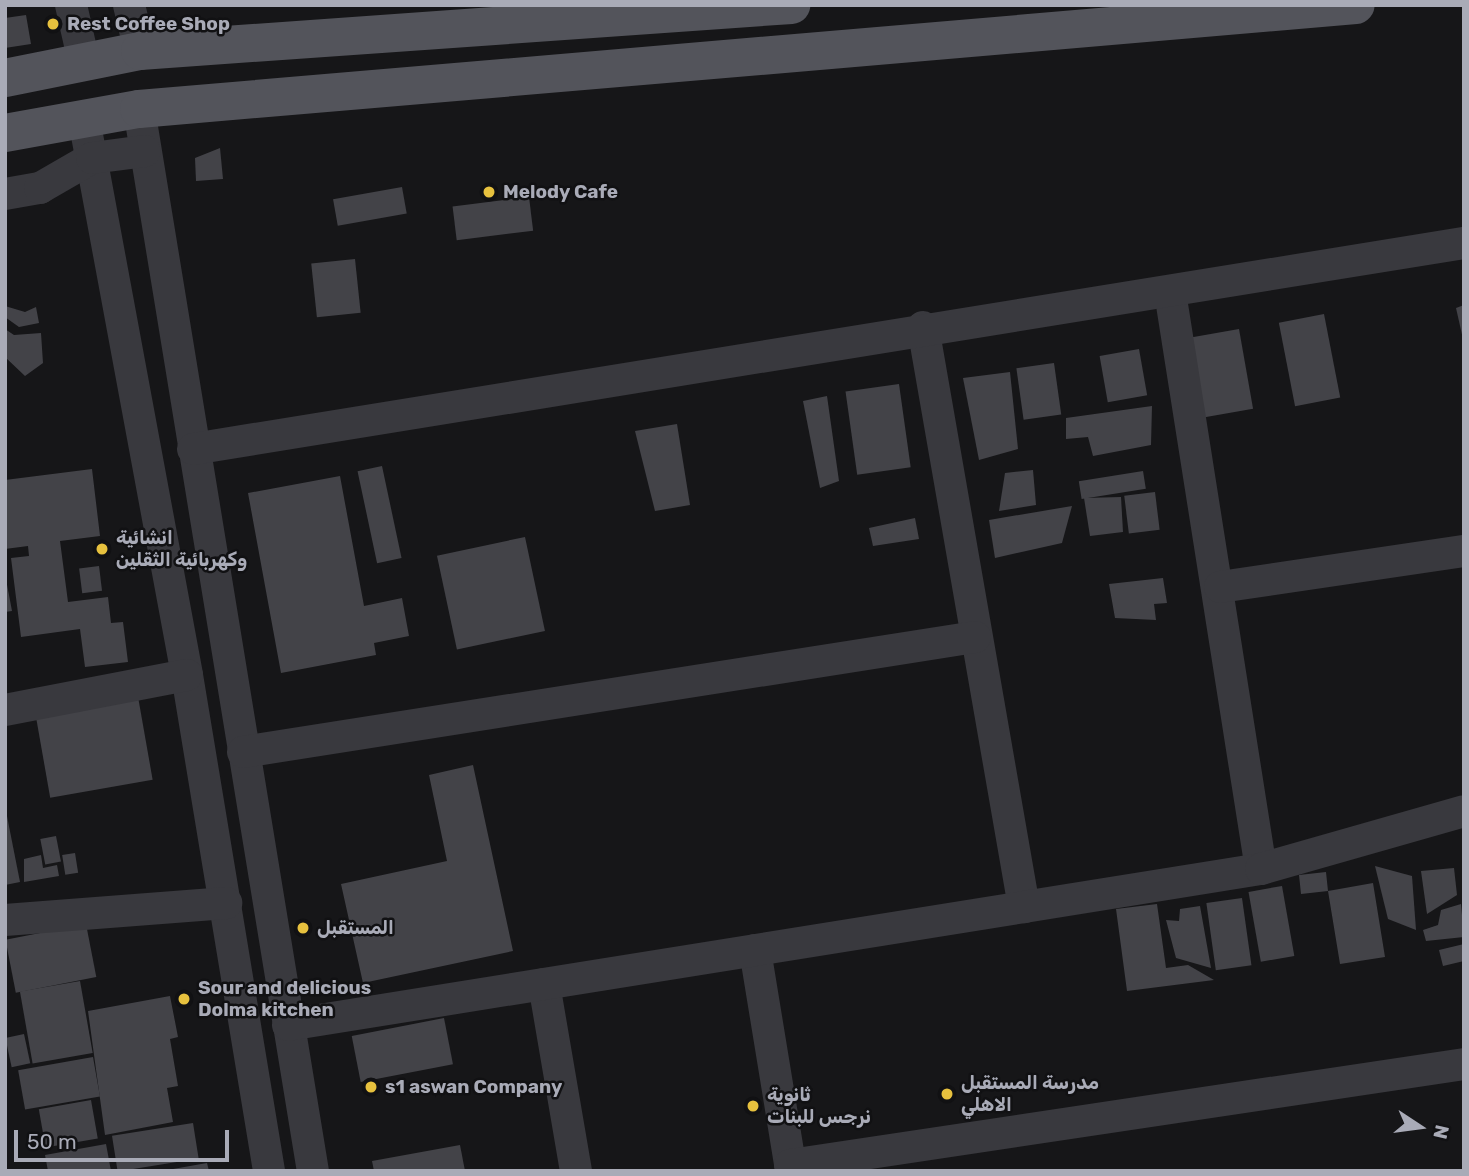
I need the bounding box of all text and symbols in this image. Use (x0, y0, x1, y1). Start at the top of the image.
place label: Rest Coffee Shop (67, 13, 230, 35)
marker: Rest Coffee Shop (45, 16, 61, 32)
place label: Melody Cafe (503, 181, 618, 203)
marker: Melody Cafe (481, 184, 497, 200)
place label: انشائية وكهربائية الثقلين (116, 527, 247, 571)
marker: انشائية وكهربائية الثقلين (94, 541, 110, 557)
place label: المستقبل (317, 917, 394, 939)
marker: المستقبل (295, 920, 311, 936)
place label: Sour and delicious Dolma kitchen (198, 977, 372, 1021)
marker: Sour and delicious Dolma kitchen (176, 991, 192, 1007)
place label: مدرسة المستقبل الاهلي (961, 1072, 1099, 1116)
place label: s1 aswan Company (385, 1076, 562, 1098)
marker: s1 aswan Company (363, 1079, 379, 1095)
place label: ثانوية نرجس للبنات (767, 1084, 871, 1128)
marker: مدرسة المستقبل الاهلي (939, 1086, 955, 1102)
north arrow (1385, 1092, 1455, 1162)
marker: ثانوية نرجس للبنات (745, 1098, 761, 1114)
scale bar (18, 1116, 233, 1160)
text: N (1428, 1123, 1454, 1141)
text: 50 m (27, 1129, 77, 1154)

